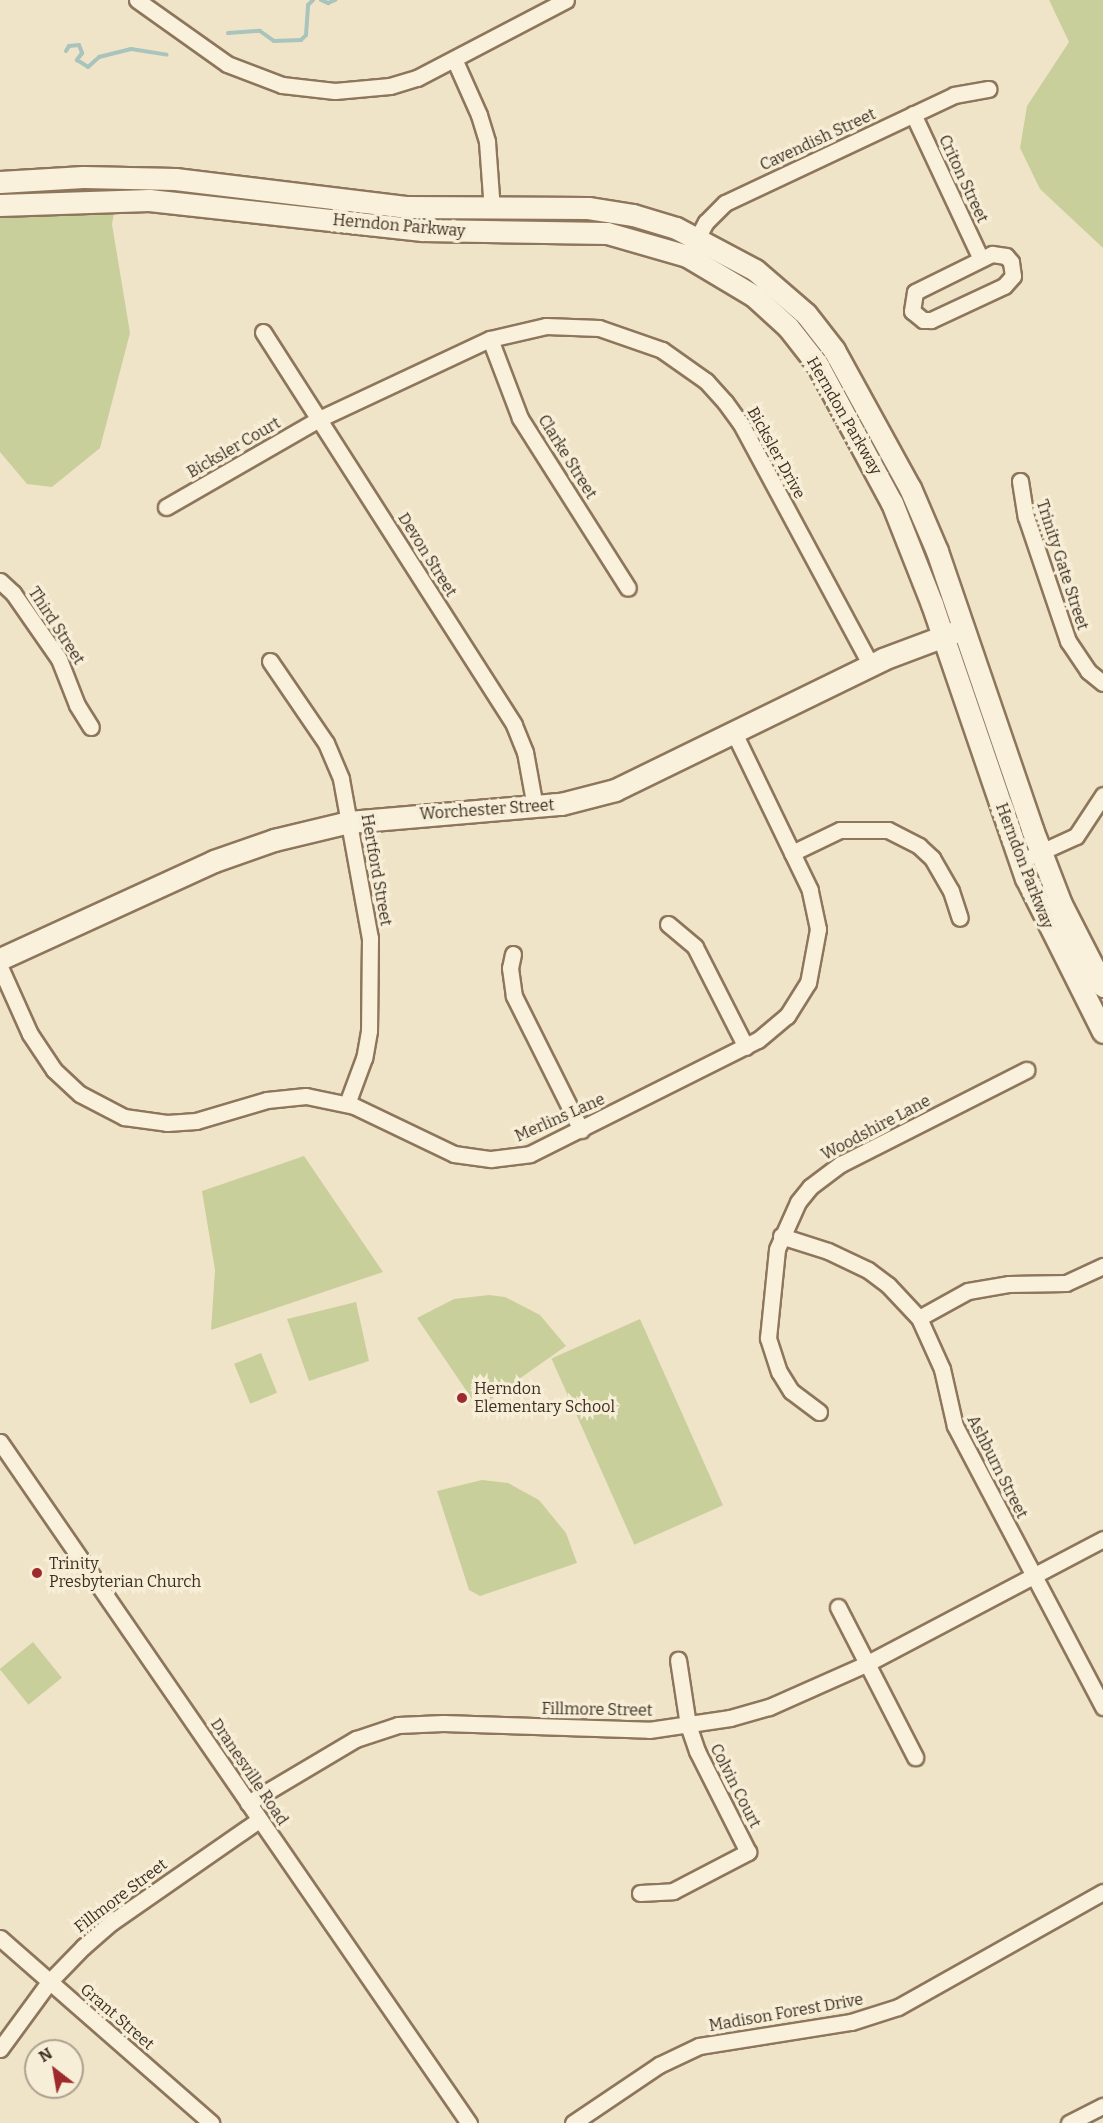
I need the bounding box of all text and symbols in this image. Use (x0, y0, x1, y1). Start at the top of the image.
street label: Cavendish Street (757, 105, 879, 175)
street label: Criton Street (934, 132, 992, 226)
street label: Herndon Parkway (332, 211, 466, 241)
street label: Herndon Parkway (802, 354, 886, 478)
street label: Bicksler Drive (743, 404, 809, 502)
street label: Clarke Street (534, 411, 600, 503)
street label: Bicksler Court (184, 414, 284, 482)
street label: Trinity Gate Street (1032, 497, 1092, 633)
street label: Devon Street (394, 509, 460, 601)
street label: Third Street (24, 584, 88, 668)
street label: Worchester Street (419, 796, 555, 824)
street label: Herndon Parkway (991, 800, 1057, 932)
street label: Hertford Street (357, 813, 395, 927)
street label: Merlins Lane (512, 1090, 608, 1146)
street label: Woodshire Lane (818, 1091, 934, 1165)
place label: Herndon Elementary School (474, 1379, 615, 1417)
marker: Herndon Elementary School (455, 1391, 469, 1405)
street label: Ashburn Street (963, 1412, 1031, 1522)
place label: Trinity Presbyterian Church (49, 1554, 201, 1592)
marker: Trinity Presbyterian Church (30, 1566, 44, 1580)
street label: Fillmore Street (541, 1699, 653, 1721)
street label: Dranesville Road (206, 1715, 292, 1829)
street label: Colvin Court (706, 1741, 764, 1831)
street label: Fillmore Street (71, 1855, 171, 1937)
street label: Grant Street (76, 1980, 158, 2054)
street label: Madison Forest Drive (707, 1990, 865, 2036)
north arrow (24, 2039, 84, 2099)
text: N (35, 2044, 56, 2066)

